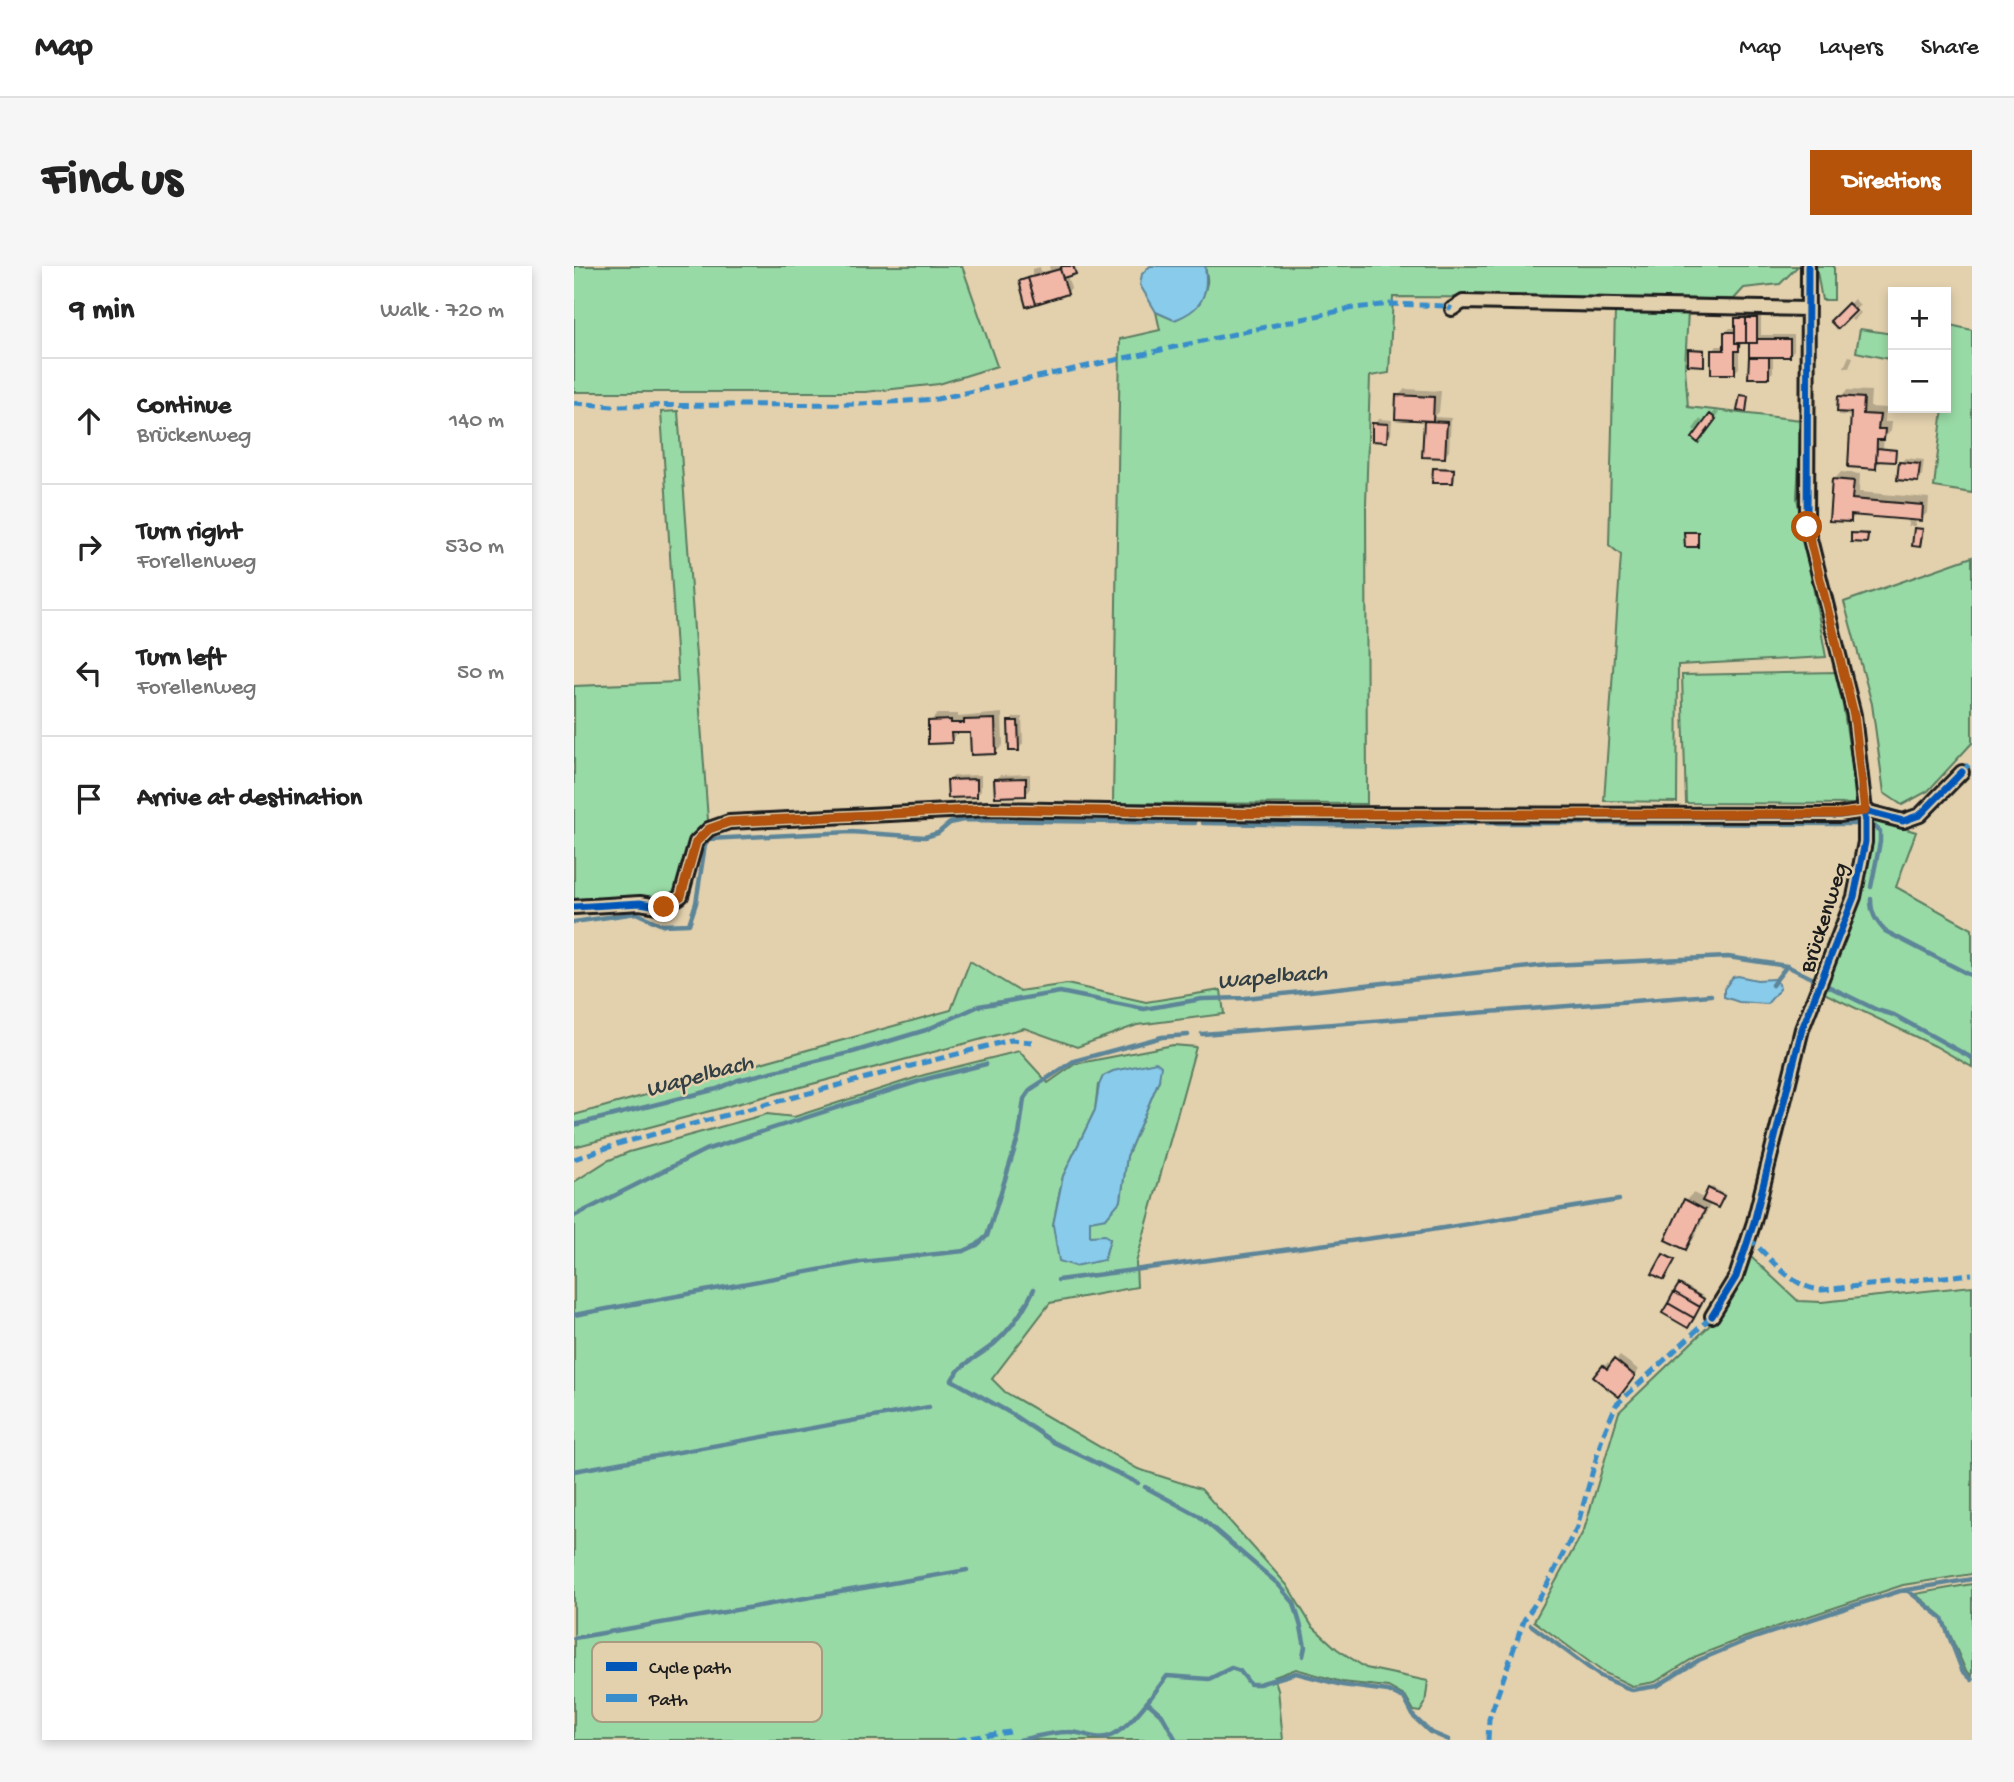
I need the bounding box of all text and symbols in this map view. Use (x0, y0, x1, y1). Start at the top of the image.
text: Map (35, 29, 92, 67)
text: Map (1739, 34, 1781, 63)
text: Layers (1819, 34, 1883, 63)
text: Share (1921, 34, 1979, 63)
button: Directions (1810, 150, 1972, 215)
text: Find us (42, 153, 182, 211)
map controls (1888, 287, 1951, 413)
button: + (1888, 287, 1951, 350)
text: 9 min (70, 294, 134, 329)
text: Walk · 720 m (380, 298, 504, 325)
button: − (1888, 350, 1951, 413)
text: Continue (137, 392, 231, 423)
icon: ahead (70, 402, 108, 440)
text: 140 m (449, 408, 504, 435)
text: Brückenweg (137, 423, 251, 450)
route start (1791, 511, 1822, 542)
text: Turn right (137, 518, 241, 549)
icon: right (70, 528, 108, 566)
text: 530 m (445, 534, 504, 561)
text: Forellenweg (137, 549, 256, 576)
text: Turn left (137, 644, 225, 675)
icon: left (70, 654, 108, 692)
text: 50 m (457, 660, 504, 687)
text: Forellenweg (137, 675, 256, 702)
icon: arrive (70, 780, 108, 818)
text: Arrive at destination (137, 784, 362, 815)
street label: Brückenweg (1795, 860, 1856, 978)
route end (648, 891, 679, 922)
water label: Wapelbach (1216, 959, 1330, 998)
water label: Wapelbach (643, 1049, 758, 1106)
legend (592, 1642, 822, 1722)
text: Cycle path (649, 1658, 731, 1681)
text: Path (648, 1690, 688, 1713)

